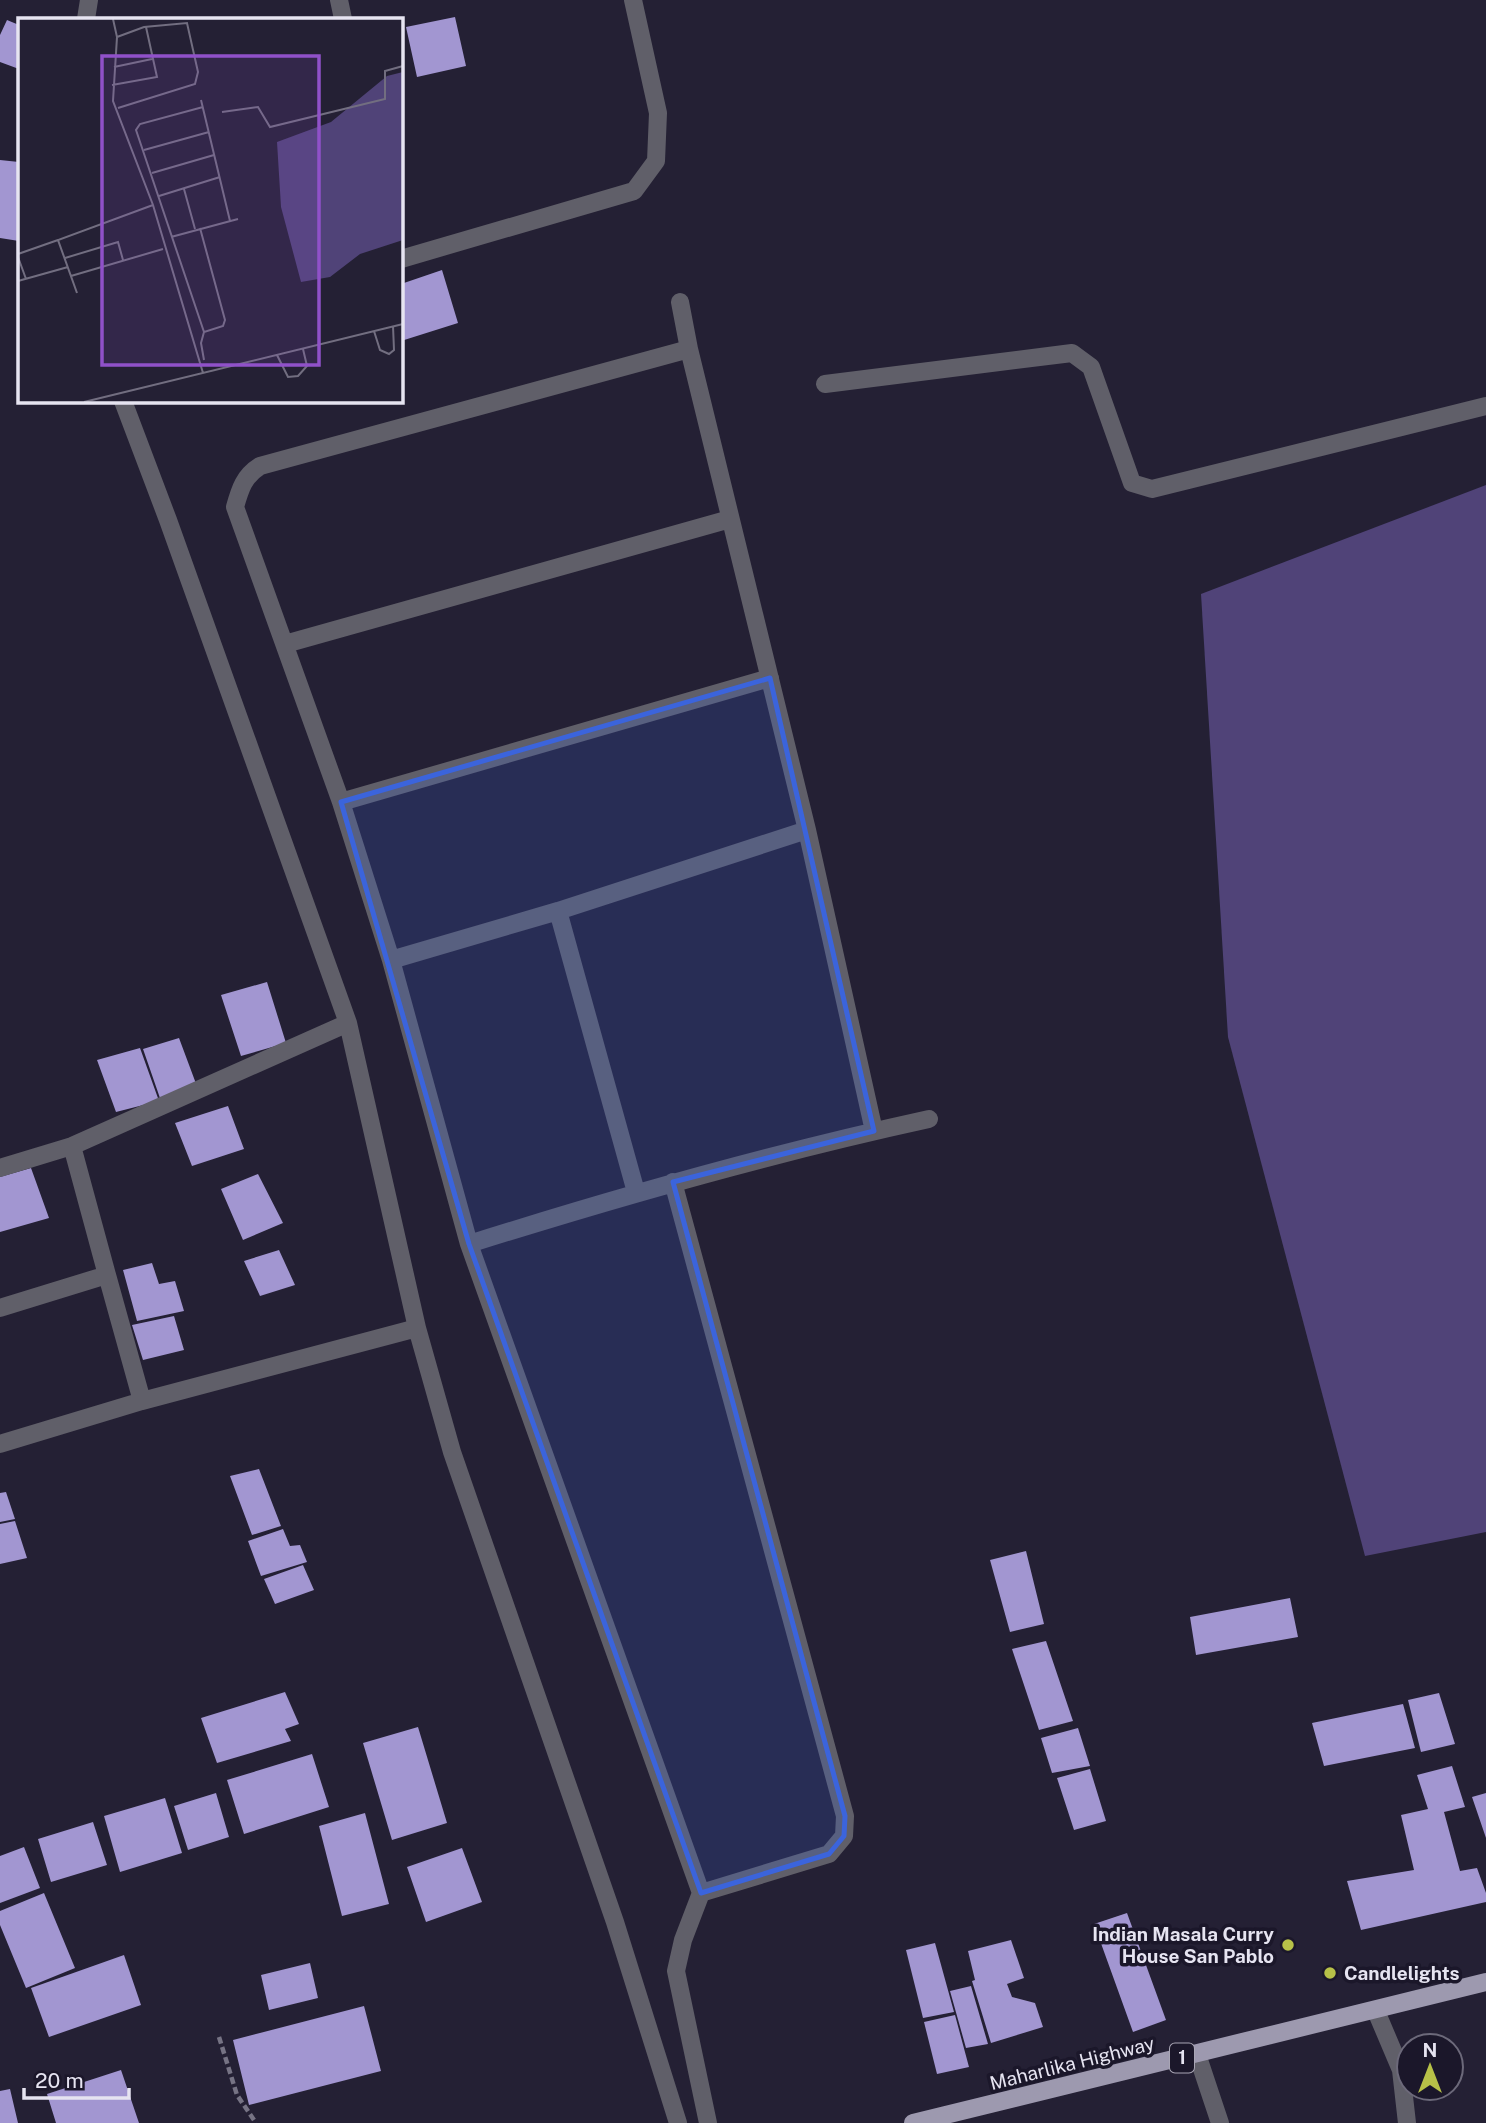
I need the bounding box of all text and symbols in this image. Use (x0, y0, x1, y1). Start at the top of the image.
inset map (18, 18, 402, 402)
place label: Indian Masala Curry House San Pablo (1092, 1923, 1274, 1967)
marker: Indian Masala Curry House San Pablo (1280, 1937, 1296, 1953)
place label: Candlelights (1344, 1962, 1460, 1984)
marker: Candlelights (1322, 1965, 1338, 1981)
street label: Maharlika Highway (987, 2032, 1157, 2094)
north arrow (1395, 2032, 1465, 2102)
text: N (1423, 2039, 1437, 2061)
road number: 1 (1170, 2044, 1194, 2072)
scale bar (24, 2056, 130, 2100)
text: 20 m (35, 2068, 84, 2093)

